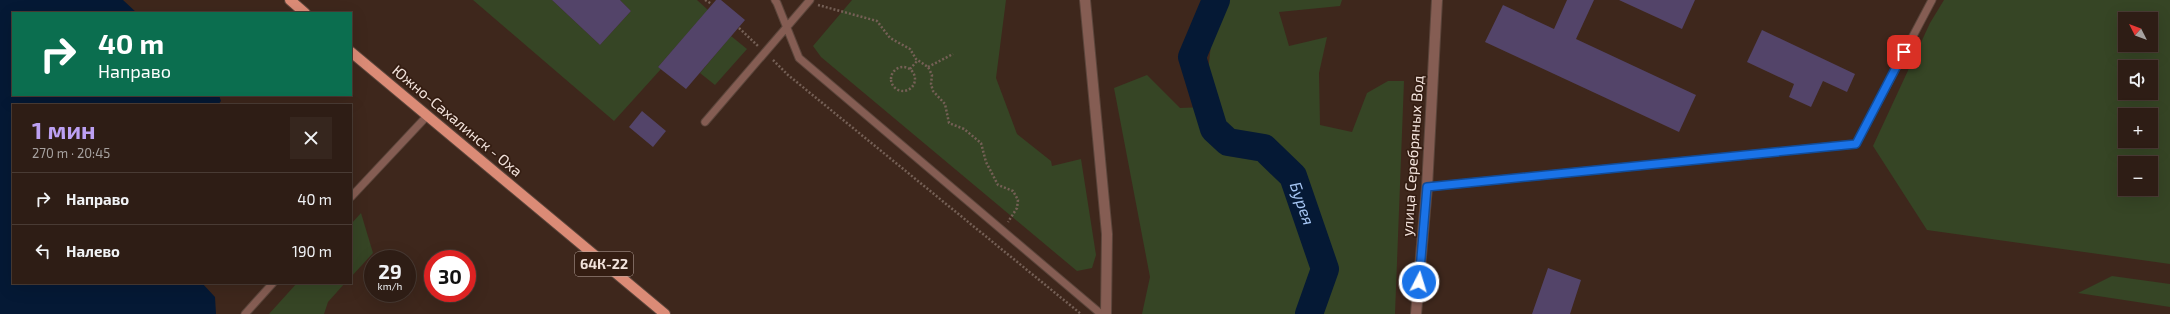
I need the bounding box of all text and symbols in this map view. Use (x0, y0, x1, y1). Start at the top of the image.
north arrow (2118, 12, 2158, 52)
map controls (2118, 12, 2158, 196)
text: 40 m (98, 26, 164, 60)
icon: right (32, 28, 84, 80)
pin (1887, 35, 1921, 69)
icon: arrive (1893, 41, 1915, 63)
text: Направо (98, 60, 171, 82)
button: sound (2118, 60, 2158, 100)
street label: Южно-Сахалинск - Оха (389, 61, 526, 180)
street label: улица Серебряных Вод (1397, 75, 1428, 237)
button: + (2118, 108, 2158, 148)
text: 1 мин (32, 115, 96, 144)
button: close (290, 117, 332, 159)
text: 270 m · 20:45 (32, 145, 110, 161)
button: − (2118, 156, 2158, 196)
water label: Бурея (1287, 179, 1319, 227)
icon: right (32, 188, 54, 210)
text: Направо (66, 190, 129, 208)
text: 40 m (297, 190, 332, 208)
icon: left (32, 240, 54, 262)
text: Налево (66, 242, 120, 260)
text: 190 m (292, 242, 332, 260)
speed limit sign: 30 (424, 250, 476, 302)
road number: 64К-22 (575, 252, 633, 276)
text: 29 (378, 259, 402, 283)
position arrow (1398, 261, 1440, 303)
text: km/h (378, 280, 402, 292)

